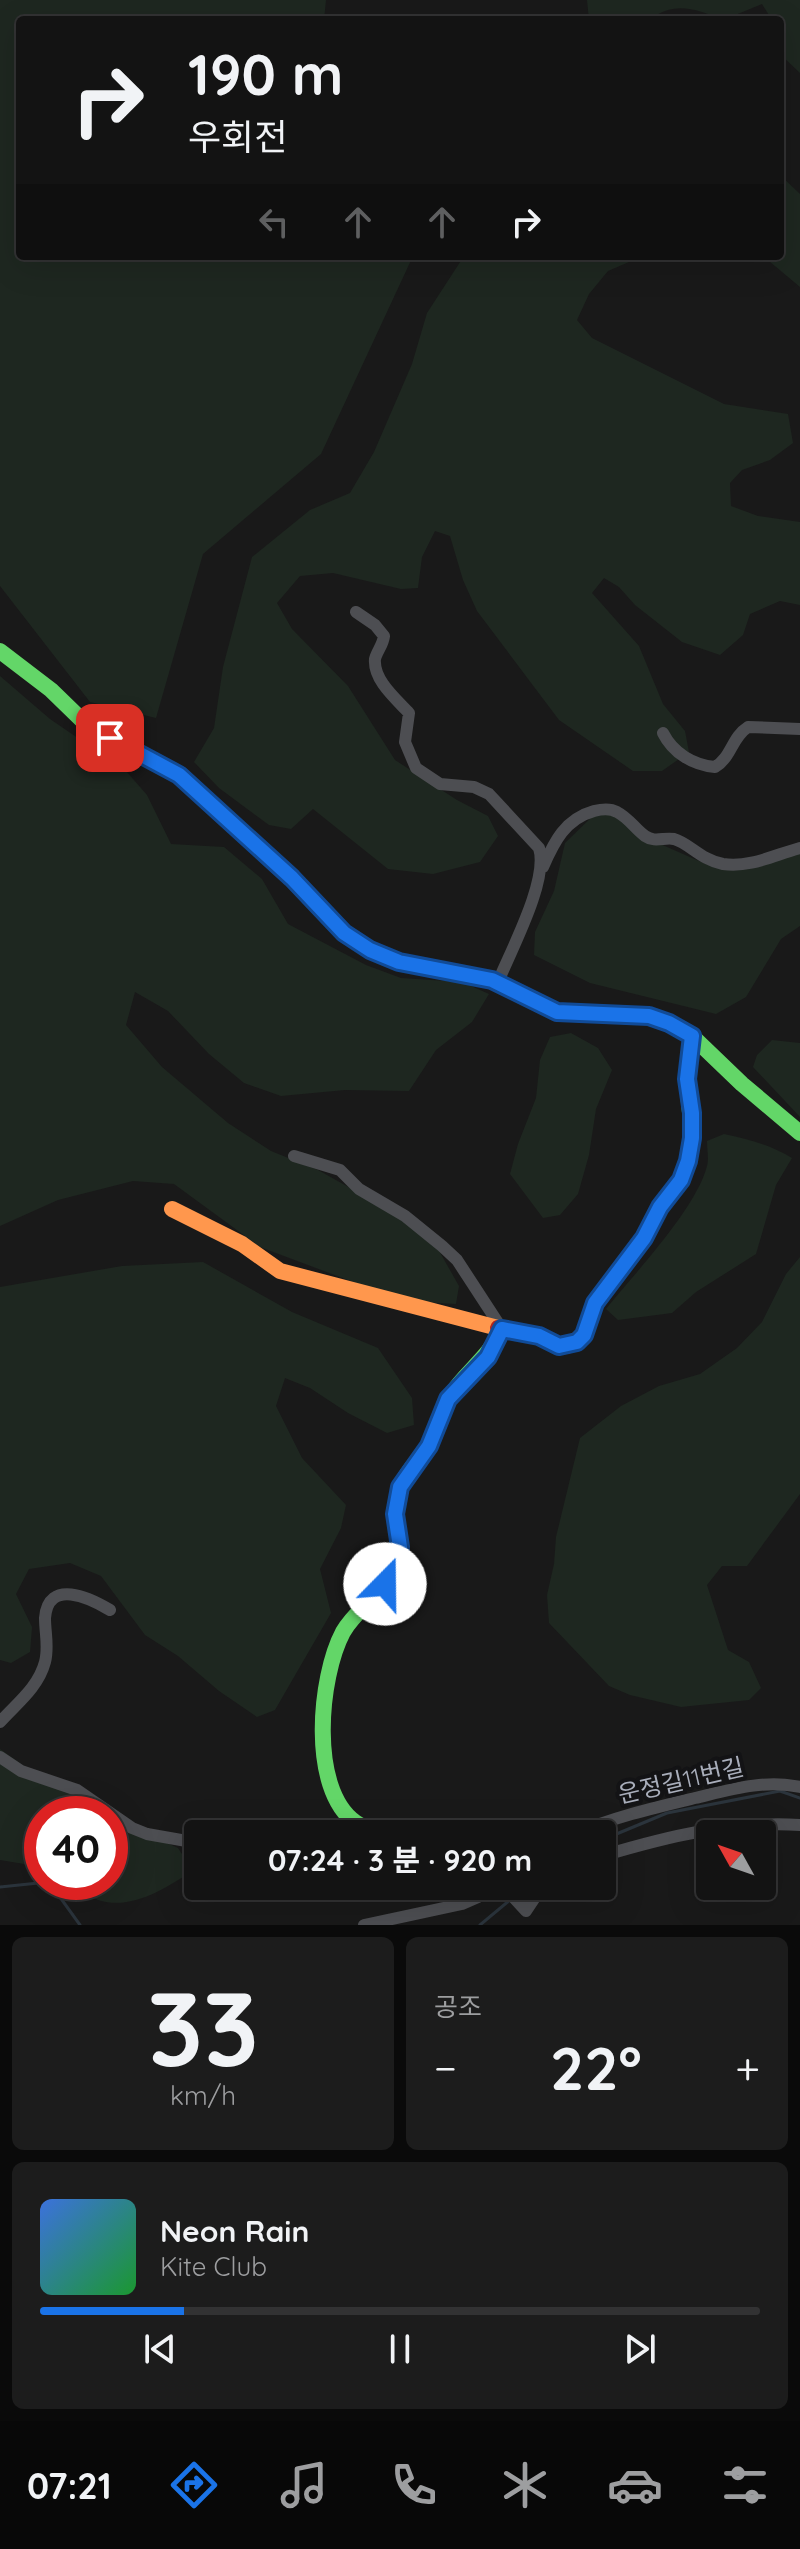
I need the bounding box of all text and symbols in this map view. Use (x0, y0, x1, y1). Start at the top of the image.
text: 190 m (188, 39, 343, 109)
icon: right (56, 48, 160, 152)
text: 우회전 (188, 114, 287, 159)
icon: left (252, 200, 296, 244)
icon: ahead (336, 200, 380, 244)
icon: ahead (420, 200, 464, 244)
icon: right (504, 200, 548, 244)
pin (76, 704, 144, 772)
icon: arrive (88, 716, 132, 760)
position arrow (343, 1542, 427, 1626)
street label: 운정길11번길 (615, 1751, 747, 1809)
speed limit sign: 40 (24, 1796, 128, 1900)
north arrow (696, 1820, 776, 1900)
map controls (696, 1820, 776, 1900)
text: 07:24 · 3 분 · 920 m (268, 1841, 532, 1879)
text: 33 (147, 1962, 259, 2092)
text: 공조 (434, 1990, 482, 2023)
text: 22° (550, 2030, 642, 2105)
text: − (434, 2040, 457, 2095)
text: + (735, 2040, 760, 2095)
text: km/h (170, 2079, 236, 2112)
text: Neon Rain (160, 2212, 309, 2250)
text: Kite Club (160, 2250, 267, 2283)
icon: previous (138, 2327, 182, 2371)
icon: pause (378, 2327, 422, 2371)
icon: next (618, 2327, 662, 2371)
icon: directions (166, 2457, 222, 2513)
icon: music (276, 2457, 332, 2513)
icon: phone (386, 2457, 442, 2513)
icon: climate (497, 2457, 553, 2513)
icon: car (607, 2457, 663, 2513)
icon: filters (717, 2457, 773, 2513)
text: 07:21 (27, 2463, 112, 2508)

